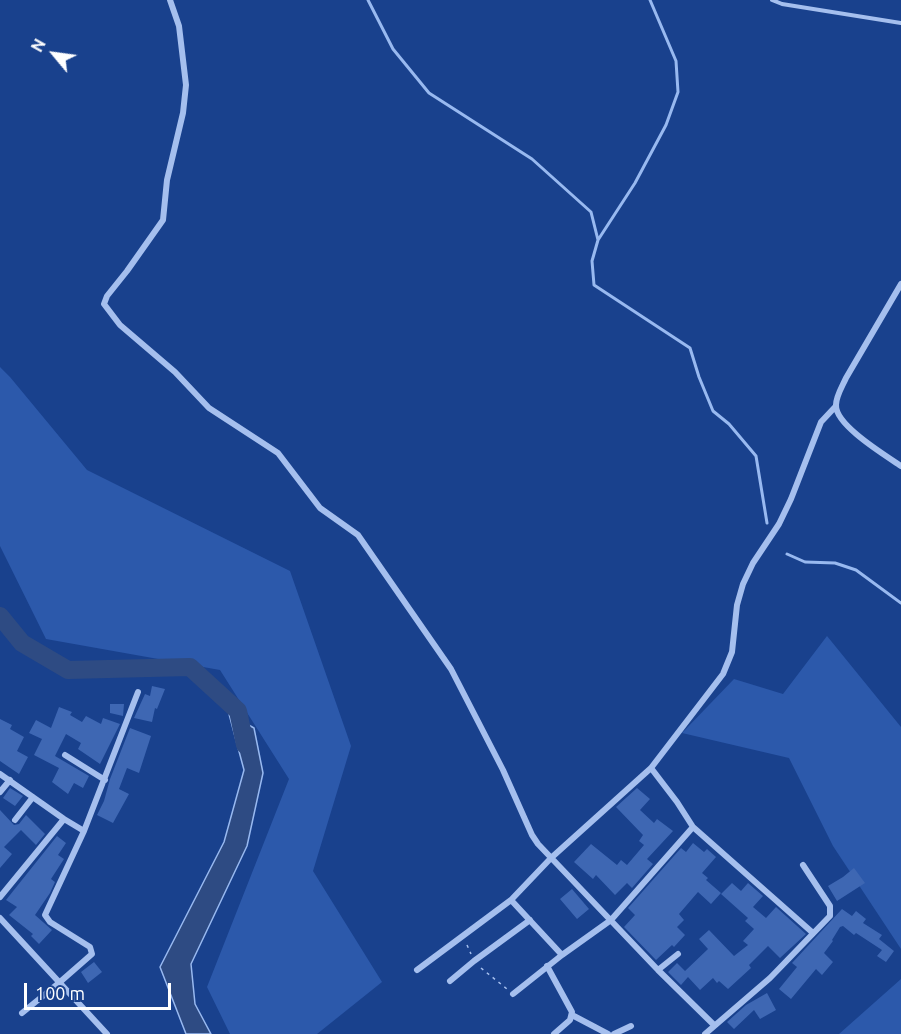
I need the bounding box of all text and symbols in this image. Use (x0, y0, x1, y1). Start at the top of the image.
north arrow (24, 24, 84, 84)
text: N (27, 36, 49, 55)
scale bar (27, 971, 174, 1009)
text: 100 m (35, 983, 85, 1003)

